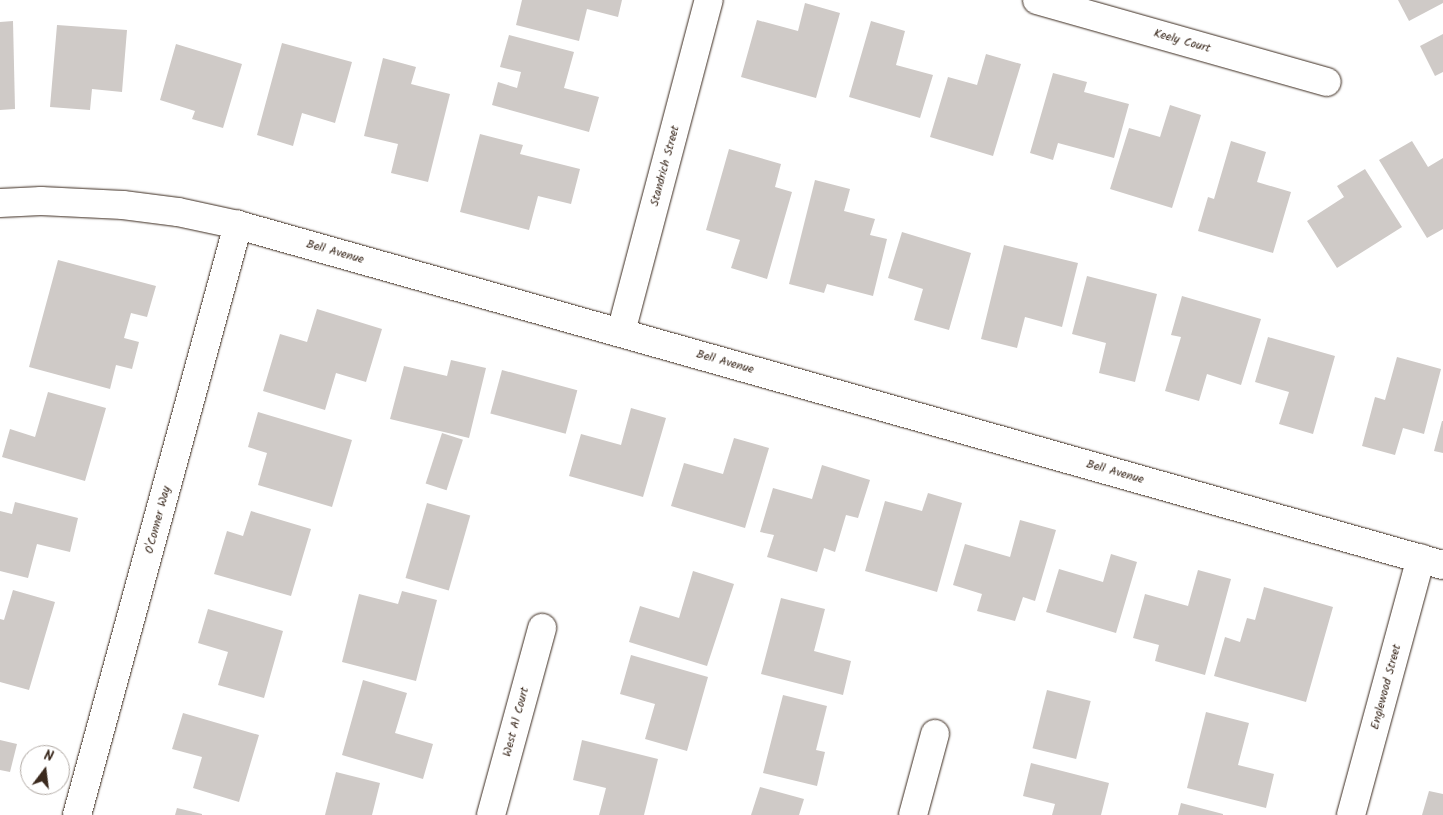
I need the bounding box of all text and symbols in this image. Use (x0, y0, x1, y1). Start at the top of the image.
street label: Keely Court (1152, 26, 1212, 56)
street label: Standrich Street (647, 124, 683, 208)
street label: Bell Avenue (305, 237, 365, 267)
street label: Bell Avenue (695, 347, 755, 377)
street label: Bell Avenue (1085, 457, 1145, 487)
street label: O'Conner Way (142, 485, 174, 555)
street label: Englewood Street (1368, 643, 1404, 731)
street label: West Al Court (500, 686, 532, 758)
north arrow (20, 745, 70, 795)
text: N (42, 745, 56, 768)

